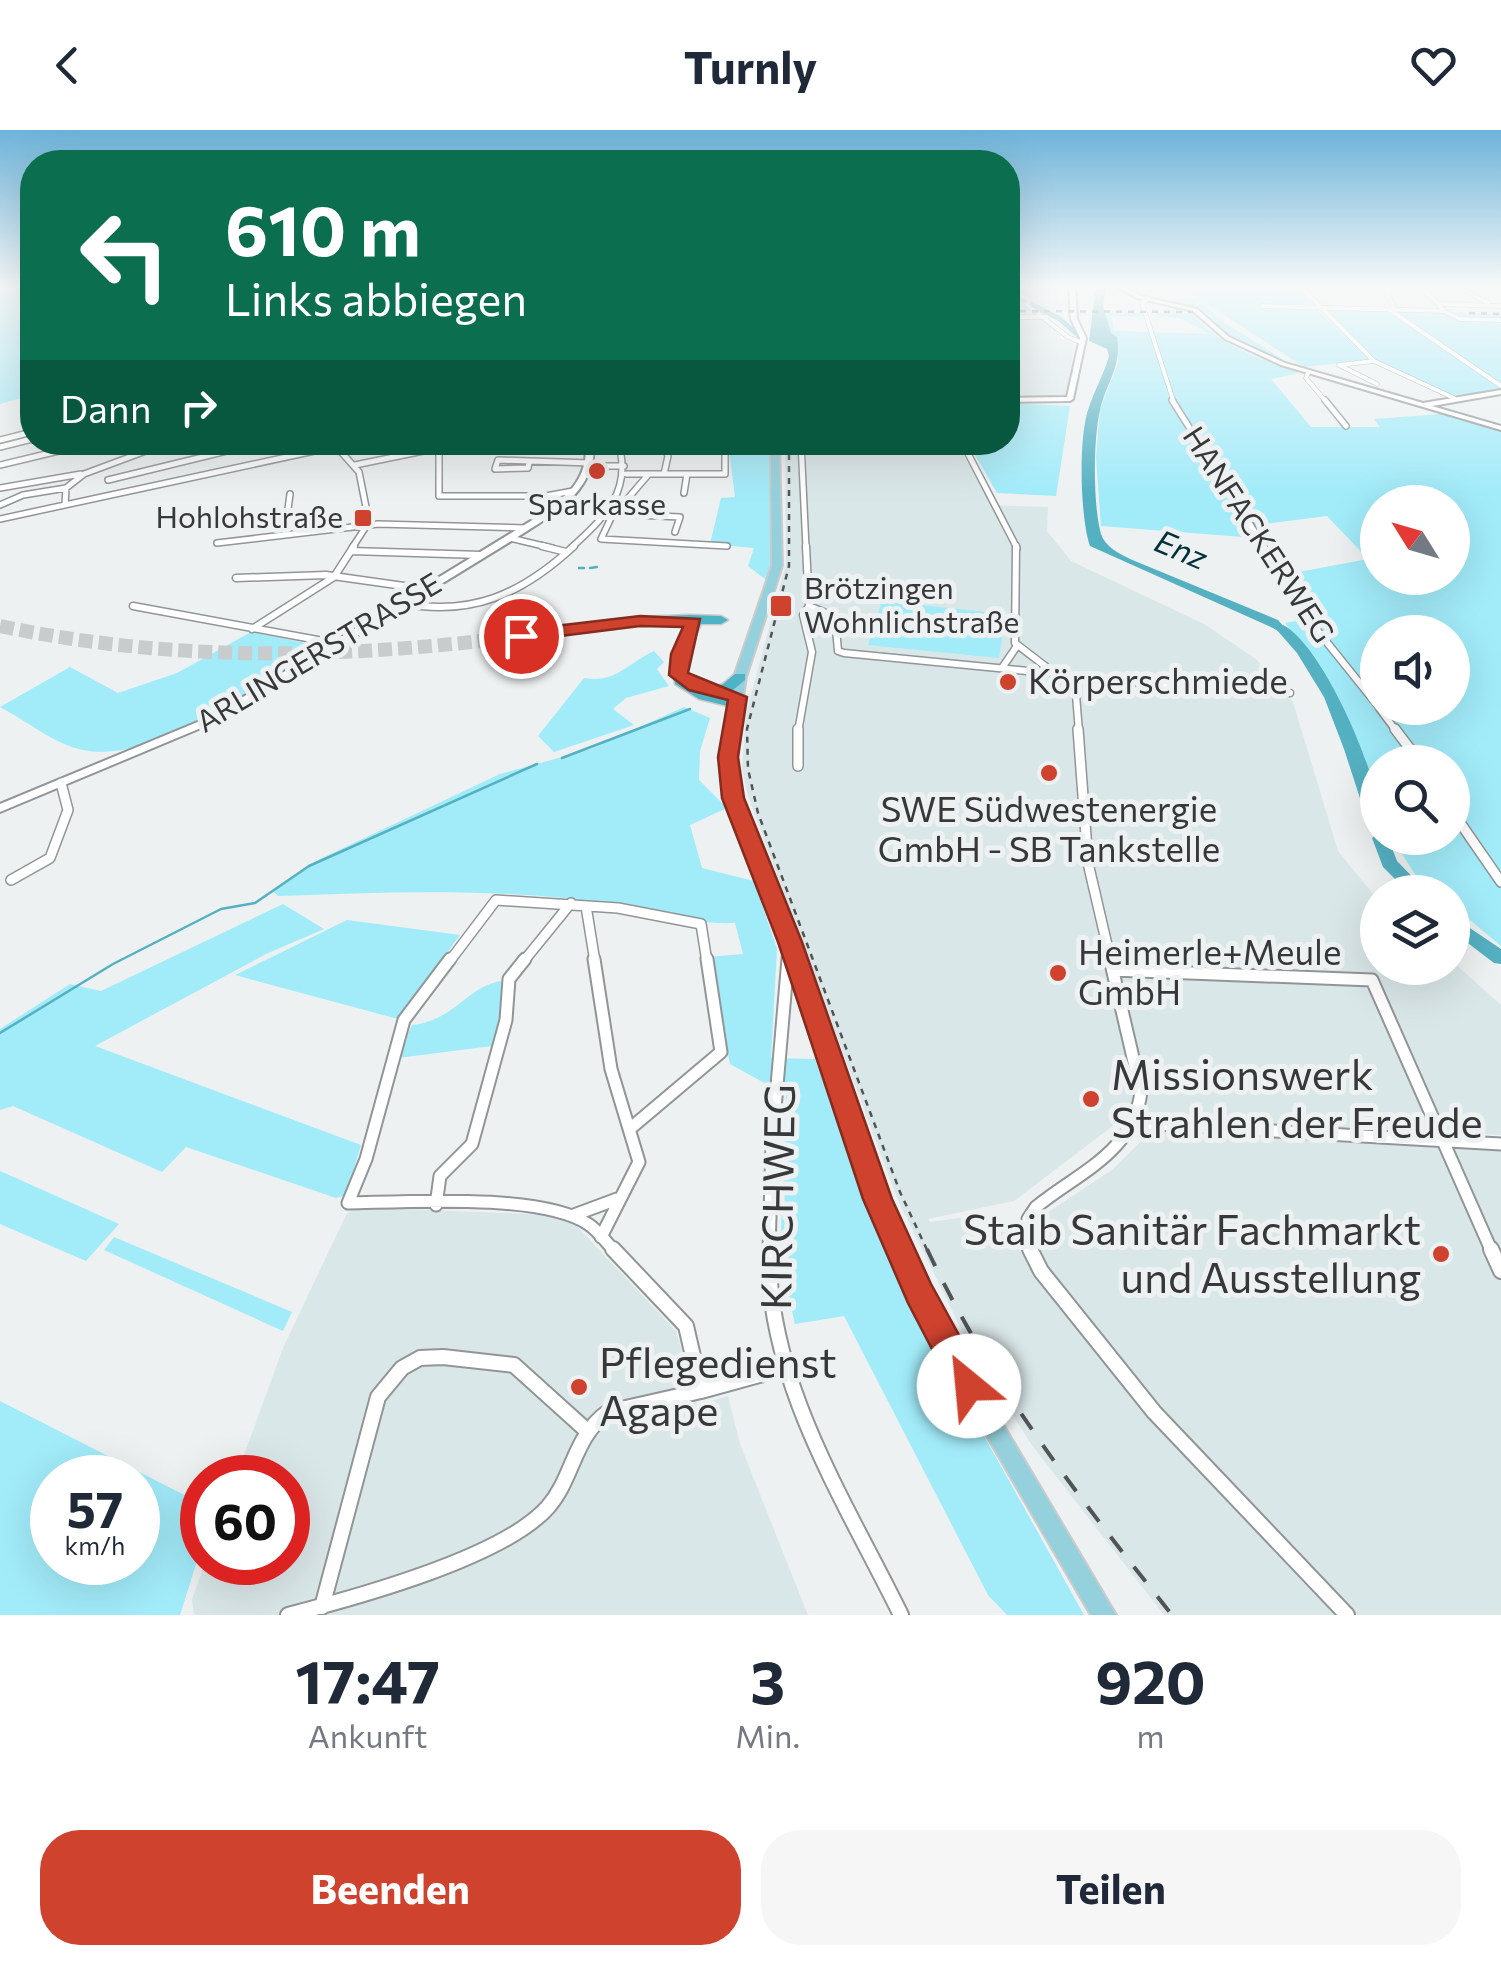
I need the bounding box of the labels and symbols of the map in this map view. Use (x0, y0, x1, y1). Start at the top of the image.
street label: HANFACKERWEG (1176, 419, 1344, 649)
marker: Sparkasse (586, 460, 608, 482)
place label: Sparkasse (528, 484, 666, 521)
north arrow (1360, 485, 1470, 595)
place label: Hohlohstraße (155, 497, 343, 534)
marker: Hohlohstraße (352, 507, 374, 529)
water label: Enz (1149, 519, 1214, 577)
street label: ARLINGERSTRASSE (189, 563, 447, 739)
place label: Brötzingen Wohnlichstraße (804, 568, 1019, 639)
marker: Brötzingen Wohnlichstraße (768, 593, 794, 619)
pin (479, 594, 564, 679)
place label: Körperschmiede (1028, 658, 1288, 701)
marker: Körperschmiede (997, 671, 1019, 693)
marker: SWE Südwestenergie GmbH - SB Tankstelle (1038, 762, 1060, 784)
place label: SWE Südwestenergie GmbH - SB Tankstelle (878, 786, 1220, 869)
place label: Heimerle+Meule GmbH (1078, 929, 1341, 1012)
marker: Heimerle+Meule GmbH (1047, 962, 1069, 984)
place label: Missionswerk Strahlen der Freude (1111, 1047, 1483, 1147)
street label: KIRCHWEG (748, 1083, 804, 1311)
marker: Missionswerk Strahlen der Freude (1080, 1088, 1102, 1110)
place label: Staib Sanitär Fachmarkt und Ausstellung (963, 1202, 1421, 1302)
marker: Staib Sanitär Fachmarkt und Ausstellung (1430, 1243, 1452, 1265)
position arrow (917, 1334, 1021, 1438)
place label: Pflegedienst Agape (599, 1335, 837, 1435)
marker: Pflegedienst Agape (568, 1376, 590, 1398)
speed limit sign: 60 (180, 1455, 310, 1585)

